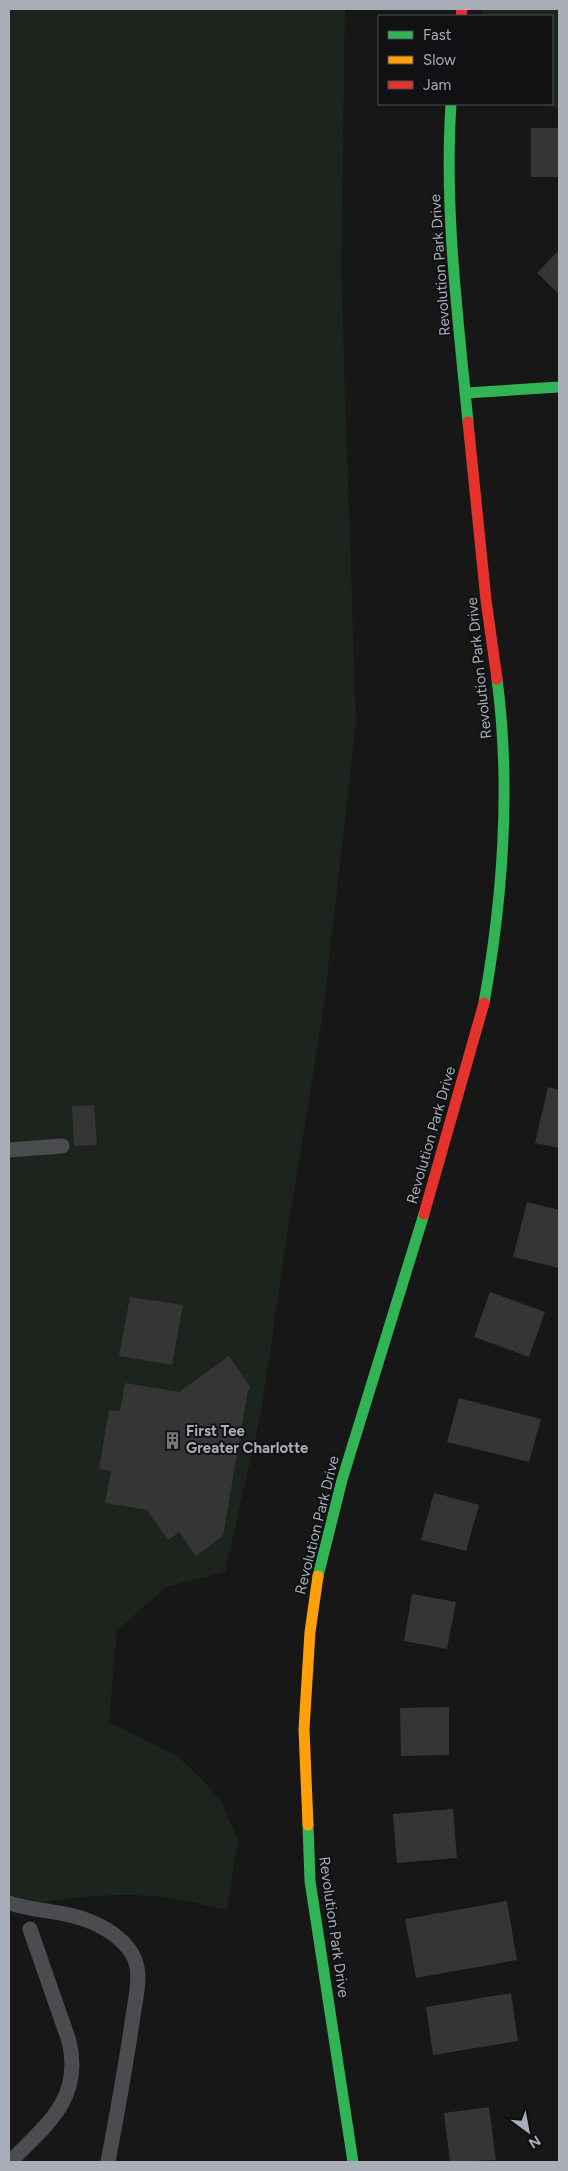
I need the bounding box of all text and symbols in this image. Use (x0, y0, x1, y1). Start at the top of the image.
legend (378, 15, 553, 105)
text: Fast (423, 26, 452, 44)
text: Slow (423, 51, 456, 69)
text: Jam (423, 76, 451, 94)
street label: Revolution Park Drive (426, 193, 454, 337)
street label: Revolution Park Drive (463, 596, 495, 740)
street label: Revolution Park Drive (403, 1064, 459, 1206)
place label: First Tee Greater Charlotte (186, 1422, 309, 1457)
building icon: First Tee Greater Charlotte (162, 1430, 182, 1450)
street label: Revolution Park Drive (291, 1454, 343, 1596)
street label: Revolution Park Drive (315, 1855, 353, 1999)
north arrow (503, 2106, 553, 2156)
text: N (526, 2132, 544, 2152)

